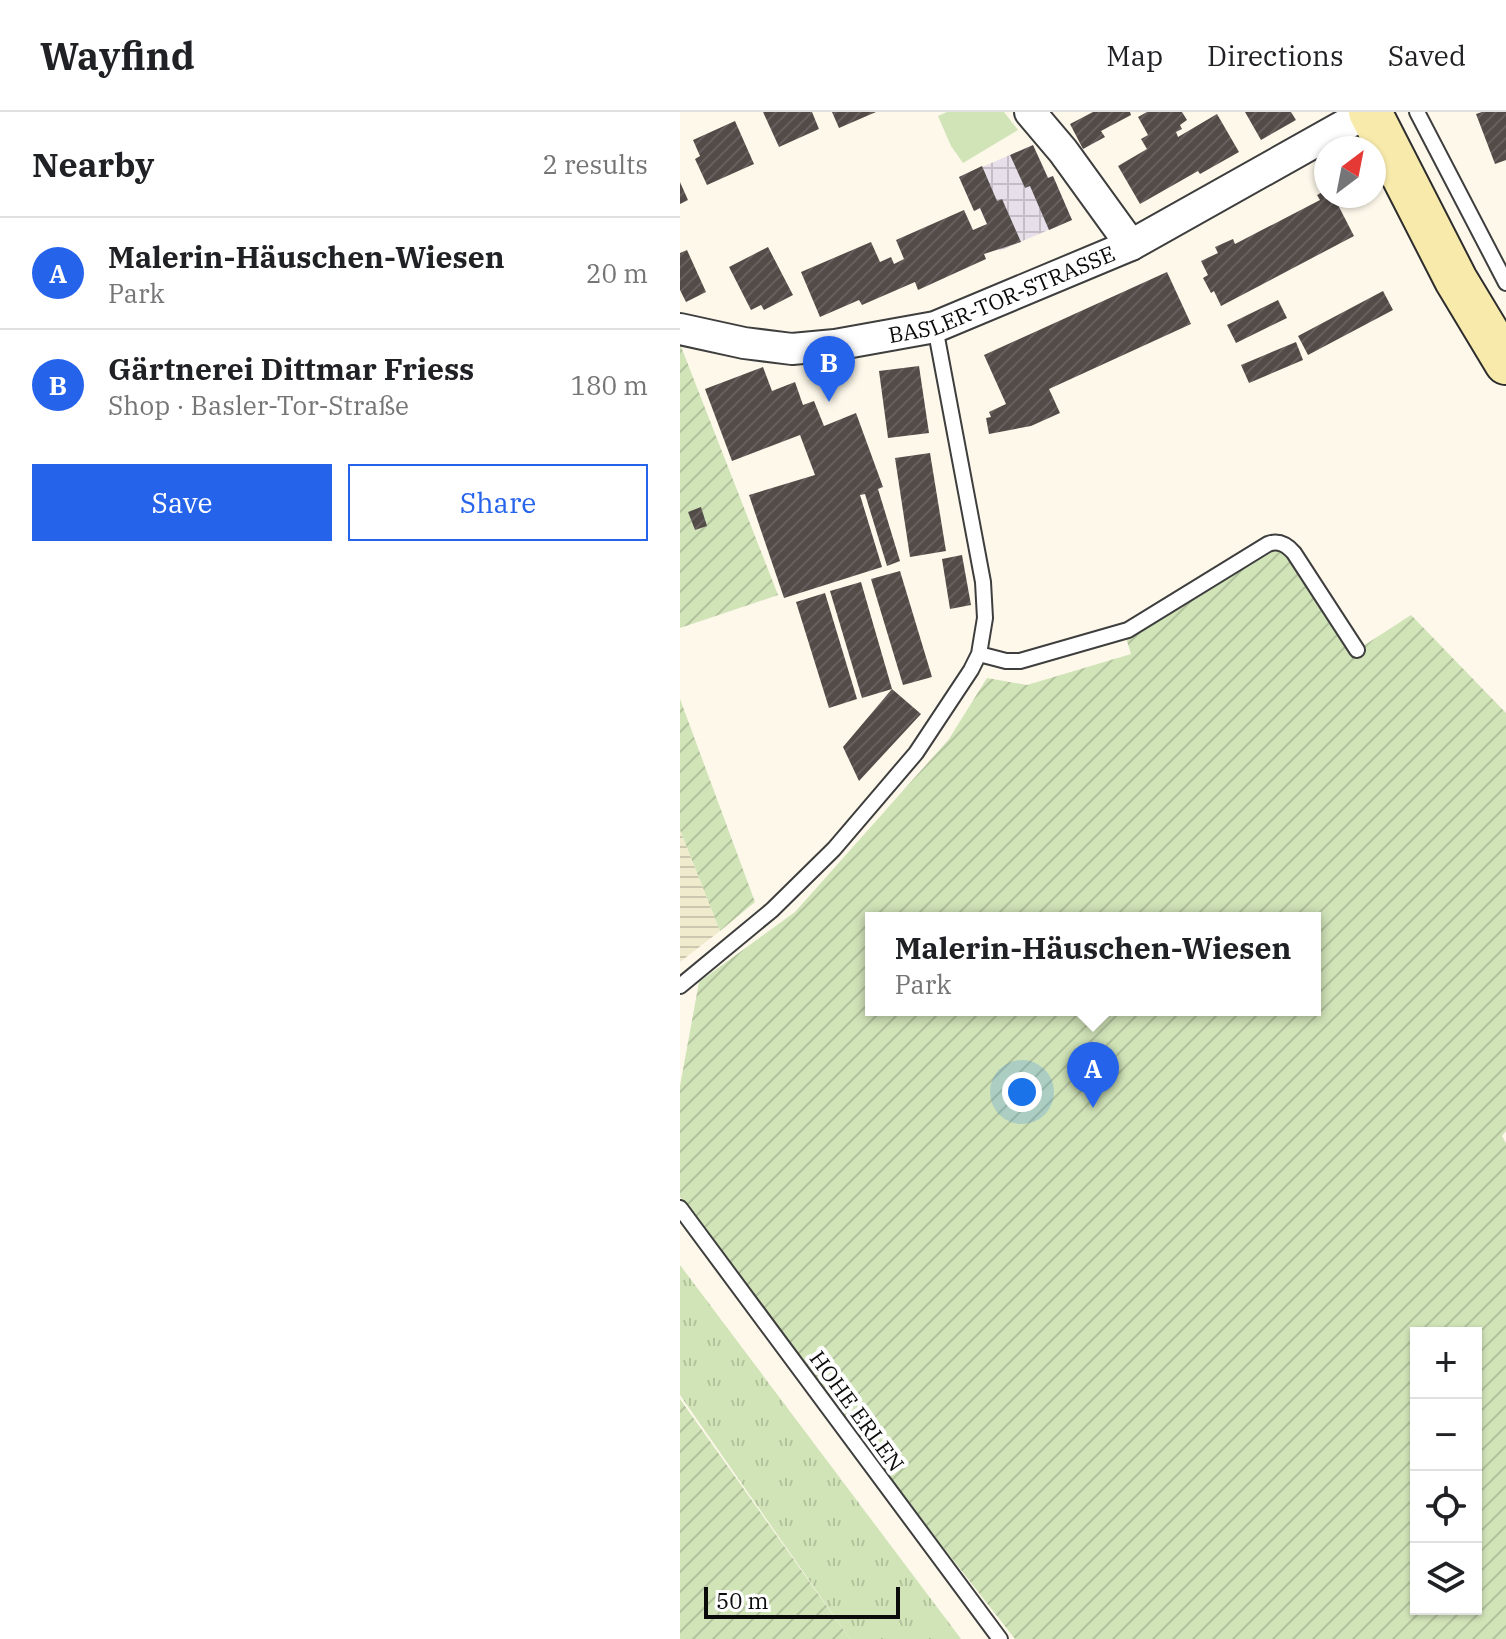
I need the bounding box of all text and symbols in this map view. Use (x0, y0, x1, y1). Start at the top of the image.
text: Wayfind (40, 31, 195, 80)
text: Map (1106, 37, 1163, 74)
text: Directions (1207, 37, 1344, 74)
text: Saved (1388, 37, 1466, 74)
north arrow (1314, 136, 1386, 208)
text: Nearby (32, 142, 154, 186)
text: 2 results (542, 147, 648, 181)
text: Malerin-Häuschen-Wiesen (108, 237, 505, 276)
street label: BASLER-TOR-STRASSE (886, 238, 1119, 349)
text: A (49, 256, 67, 290)
text: 20 m (586, 256, 648, 290)
text: Park (108, 276, 165, 310)
pin: B (803, 336, 855, 402)
text: Gärtnerei Dittmar Friess (108, 349, 474, 388)
text: B (49, 368, 67, 402)
text: 180 m (570, 368, 648, 402)
text: Shop · Basler-Tor-Straße (108, 388, 409, 422)
button: Save (32, 464, 332, 541)
button: Share (348, 464, 648, 541)
popup (865, 912, 1321, 1016)
text: Malerin-Häuschen-Wiesen (895, 928, 1291, 967)
text: Park (895, 967, 951, 1001)
pin: A (1067, 1042, 1119, 1108)
your location (1002, 1072, 1042, 1112)
map controls (1410, 1327, 1482, 1615)
button: + (1410, 1327, 1482, 1399)
street label: HOHE ERLEN (804, 1344, 911, 1477)
button: − (1410, 1399, 1482, 1471)
button: locate (1410, 1471, 1482, 1543)
button: layers (1410, 1543, 1482, 1615)
scale bar (704, 1583, 900, 1619)
text: 50 m (716, 1586, 768, 1615)

